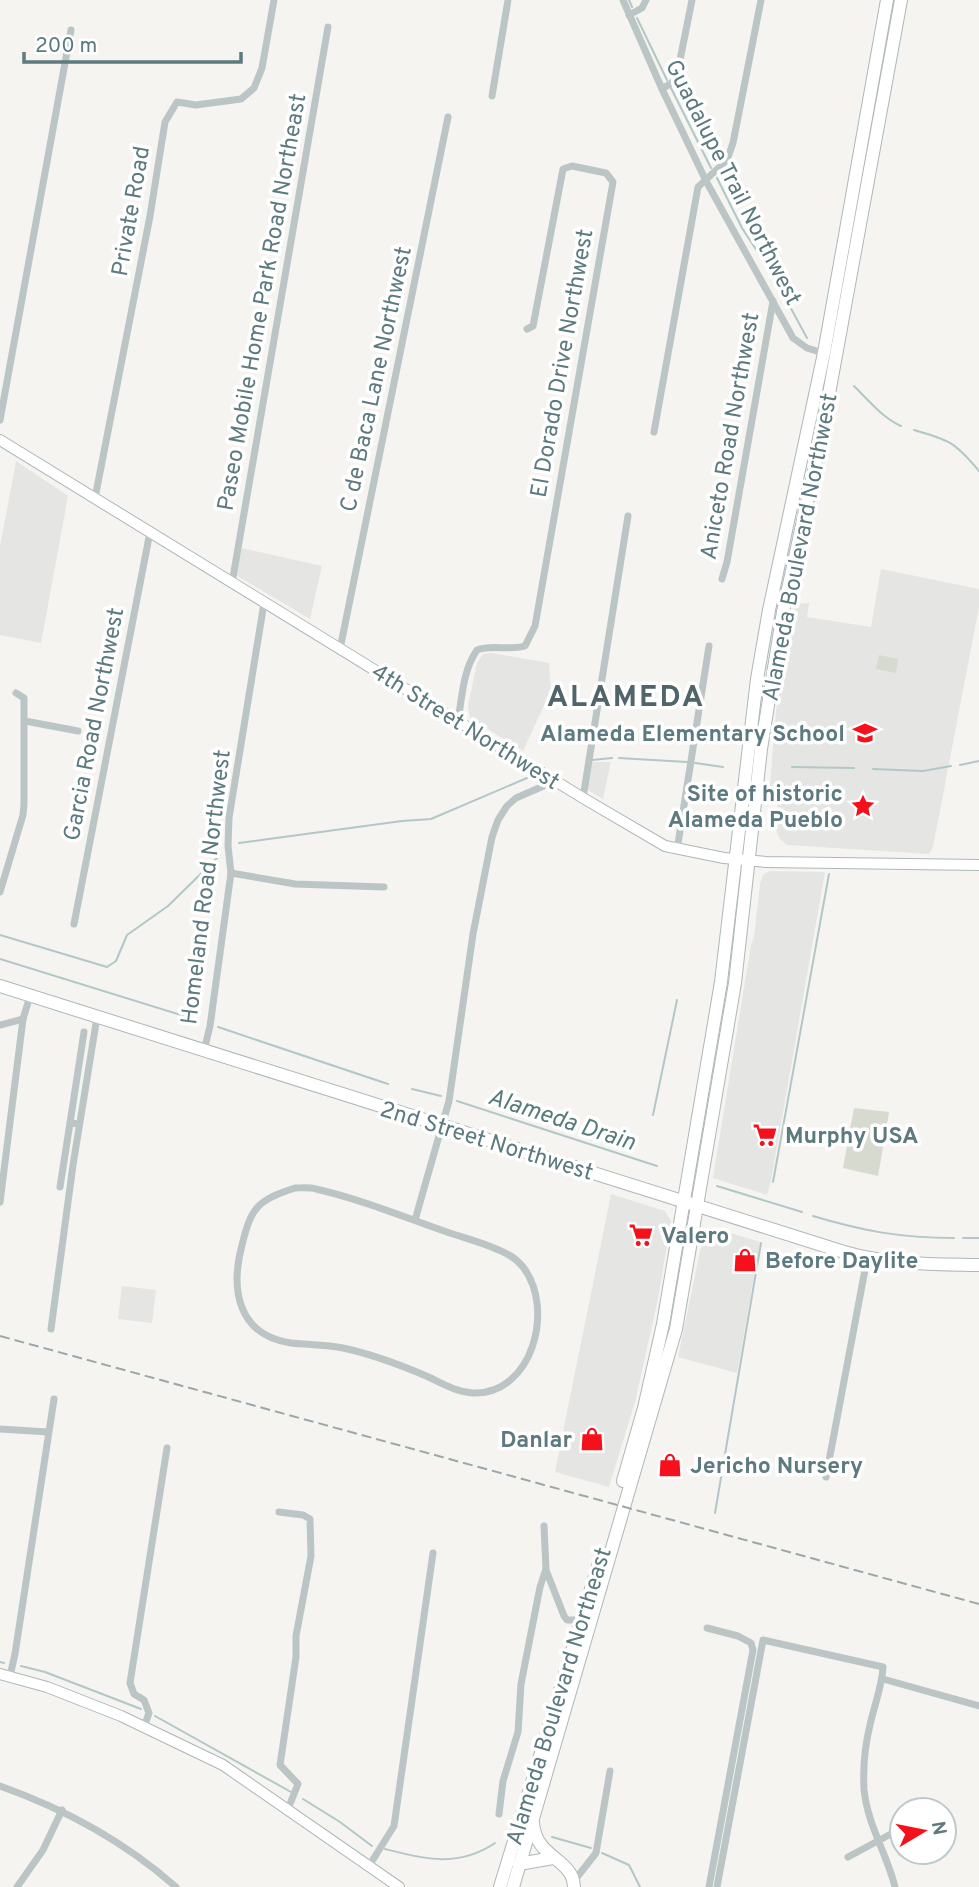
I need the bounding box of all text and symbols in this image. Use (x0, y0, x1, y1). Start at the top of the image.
scale bar (24, 21, 242, 65)
text: 200 m (35, 33, 97, 60)
street label: Guadalupe Trail Northwest (657, 55, 806, 311)
street label: Paseo Mobile Home Park Road Northeast (212, 92, 314, 513)
street label: Private Road (107, 144, 158, 279)
street label: El Dorado Drive Northwest (526, 227, 601, 500)
street label: C de Baca Lane Northwest (335, 244, 420, 515)
street label: Aniceto Road Northwest (695, 311, 767, 562)
street label: Alameda Boulevard Northwest (757, 391, 846, 704)
street label: Garcia Road Northwest (59, 605, 132, 844)
street label: 4th Street Northwest (365, 658, 564, 798)
district label: ALAMEDA (547, 680, 705, 717)
school or university icon: Alameda Elementary School (851, 719, 879, 747)
place label: Alameda Elementary School (540, 721, 845, 750)
street label: Homeland Road Northwest (176, 748, 239, 1026)
place label: Site of historic Alameda Pueblo (668, 781, 843, 836)
place icon: Site of historic Alameda Pueblo (849, 792, 877, 820)
water label: Alameda Drain (484, 1083, 639, 1159)
street label: 2nd Street Northwest (376, 1096, 596, 1189)
supermarket icon: Murphy USA (751, 1121, 779, 1149)
place label: Murphy USA (785, 1123, 919, 1152)
supermarket icon: Valero (627, 1221, 655, 1249)
place label: Valero (661, 1223, 729, 1252)
shop icon: Before Daylite (731, 1246, 759, 1274)
place label: Before Daylite (765, 1248, 918, 1277)
shop icon: Danlar (578, 1425, 606, 1453)
place label: Danlar (500, 1427, 572, 1456)
shop icon: Jericho Nursery (656, 1451, 684, 1479)
place label: Jericho Nursery (690, 1453, 863, 1482)
street label: Alameda Boulevard Northeast (501, 1544, 620, 1849)
north arrow (888, 1796, 958, 1866)
text: N (925, 1820, 951, 1837)

